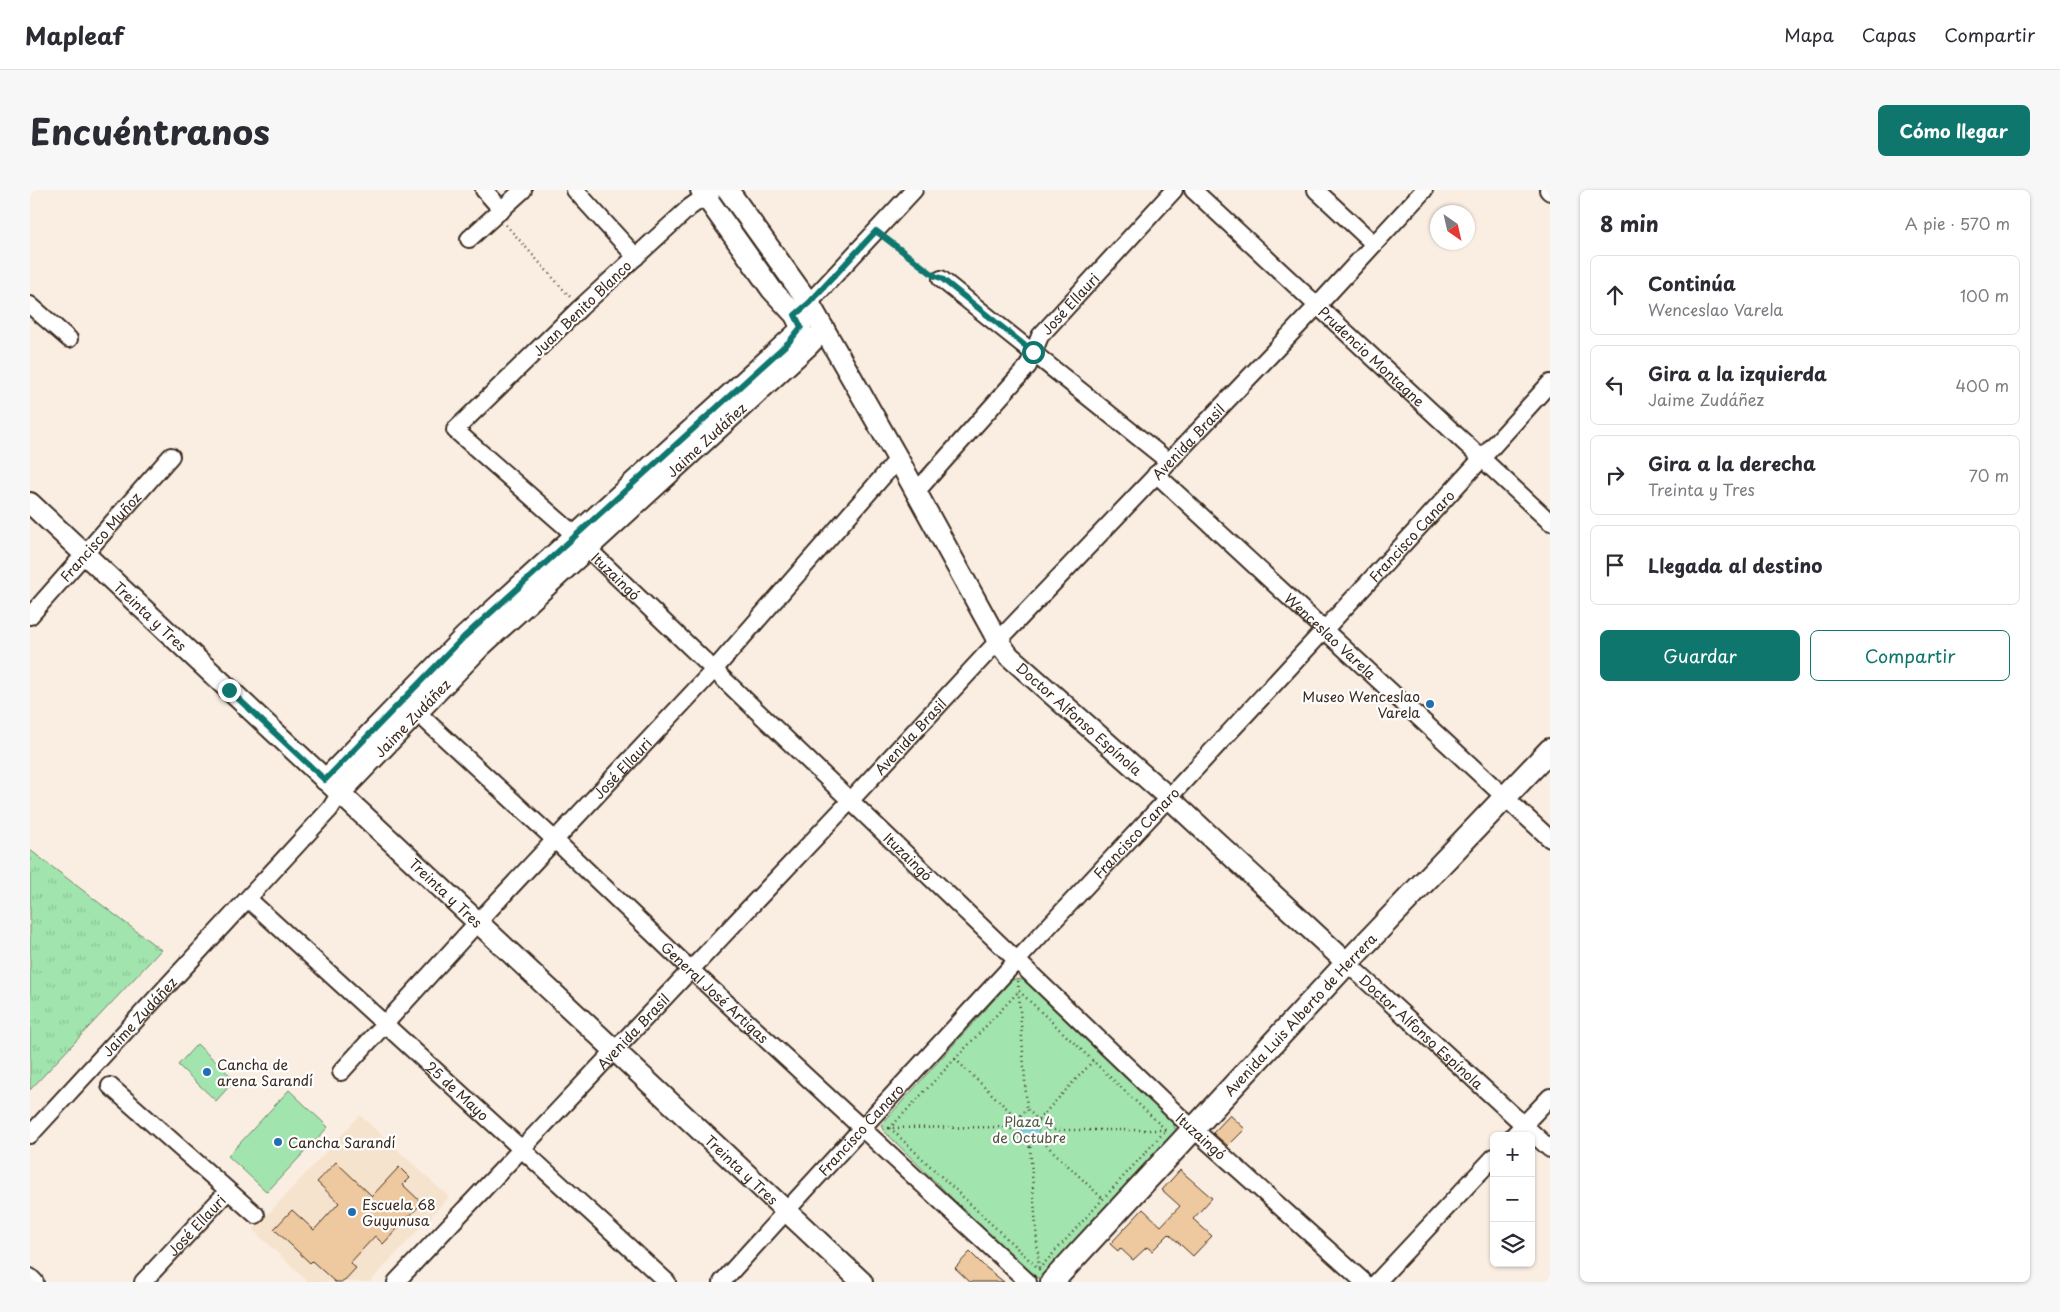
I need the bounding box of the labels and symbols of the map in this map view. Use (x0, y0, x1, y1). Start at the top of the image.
north arrow (1430, 205, 1475, 250)
street label: Juan Benito Blanco (528, 255, 636, 361)
street label: José Ellauri (1036, 268, 1104, 339)
street label: Prudencio Montagne (1314, 301, 1430, 411)
route start (1022, 341, 1045, 364)
street label: Jaime Zudáñez (661, 397, 751, 482)
street label: Avenida Brasil (1147, 399, 1229, 484)
street label: Francisco Canaro (1364, 485, 1459, 586)
street label: Francisco Muñoz (55, 487, 146, 586)
street label: Ituzaingó (587, 547, 646, 605)
street label: Treinta y Tres (109, 576, 192, 655)
street label: Wenceslao Varela (1280, 588, 1381, 684)
street label: Doctor Alfonso Espínola (1012, 657, 1147, 780)
street label: Jaime Zudáñez (369, 674, 455, 762)
route end (218, 679, 241, 702)
place label: Museo Wenceslao Varela (1302, 686, 1420, 723)
street label: Avenida Brasil (869, 693, 951, 779)
marker: Museo Wenceslao Varela (1424, 698, 1436, 710)
street label: José Ellauri (588, 733, 656, 803)
street label: Francisco Canaro (1088, 782, 1184, 883)
street label: Ituzaingó (879, 828, 938, 885)
street label: Treinta y Tres (405, 853, 487, 932)
street label: Avenida Luis Alberto de Herrera (1219, 928, 1381, 1100)
street label: General José Artigas (657, 936, 774, 1048)
street label: Doctor Alfonso Espínola (1355, 969, 1488, 1094)
street label: Jaime Zudáñez (97, 972, 181, 1061)
street label: Avenida Brasil (592, 988, 674, 1074)
place label: Cancha de arena Sarandí (217, 1054, 313, 1091)
street label: 25 de Mayo (421, 1056, 494, 1125)
marker: Cancha de arena Sarandí (201, 1066, 213, 1078)
street label: Francisco Canaro (813, 1079, 908, 1180)
street label: Ituzaingó (1172, 1108, 1231, 1164)
park label: Plaza 4 de Octubre (992, 1111, 1066, 1148)
street label: Treinta y Tres (700, 1130, 783, 1209)
place label: Cancha Sarandí (288, 1132, 395, 1153)
marker: Cancha Sarandí (272, 1136, 284, 1148)
street label: José Ellauri (162, 1190, 230, 1260)
place label: Escuela 68 Guyunusa (362, 1194, 436, 1231)
marker: Escuela 68 Guyunusa (346, 1206, 358, 1218)

